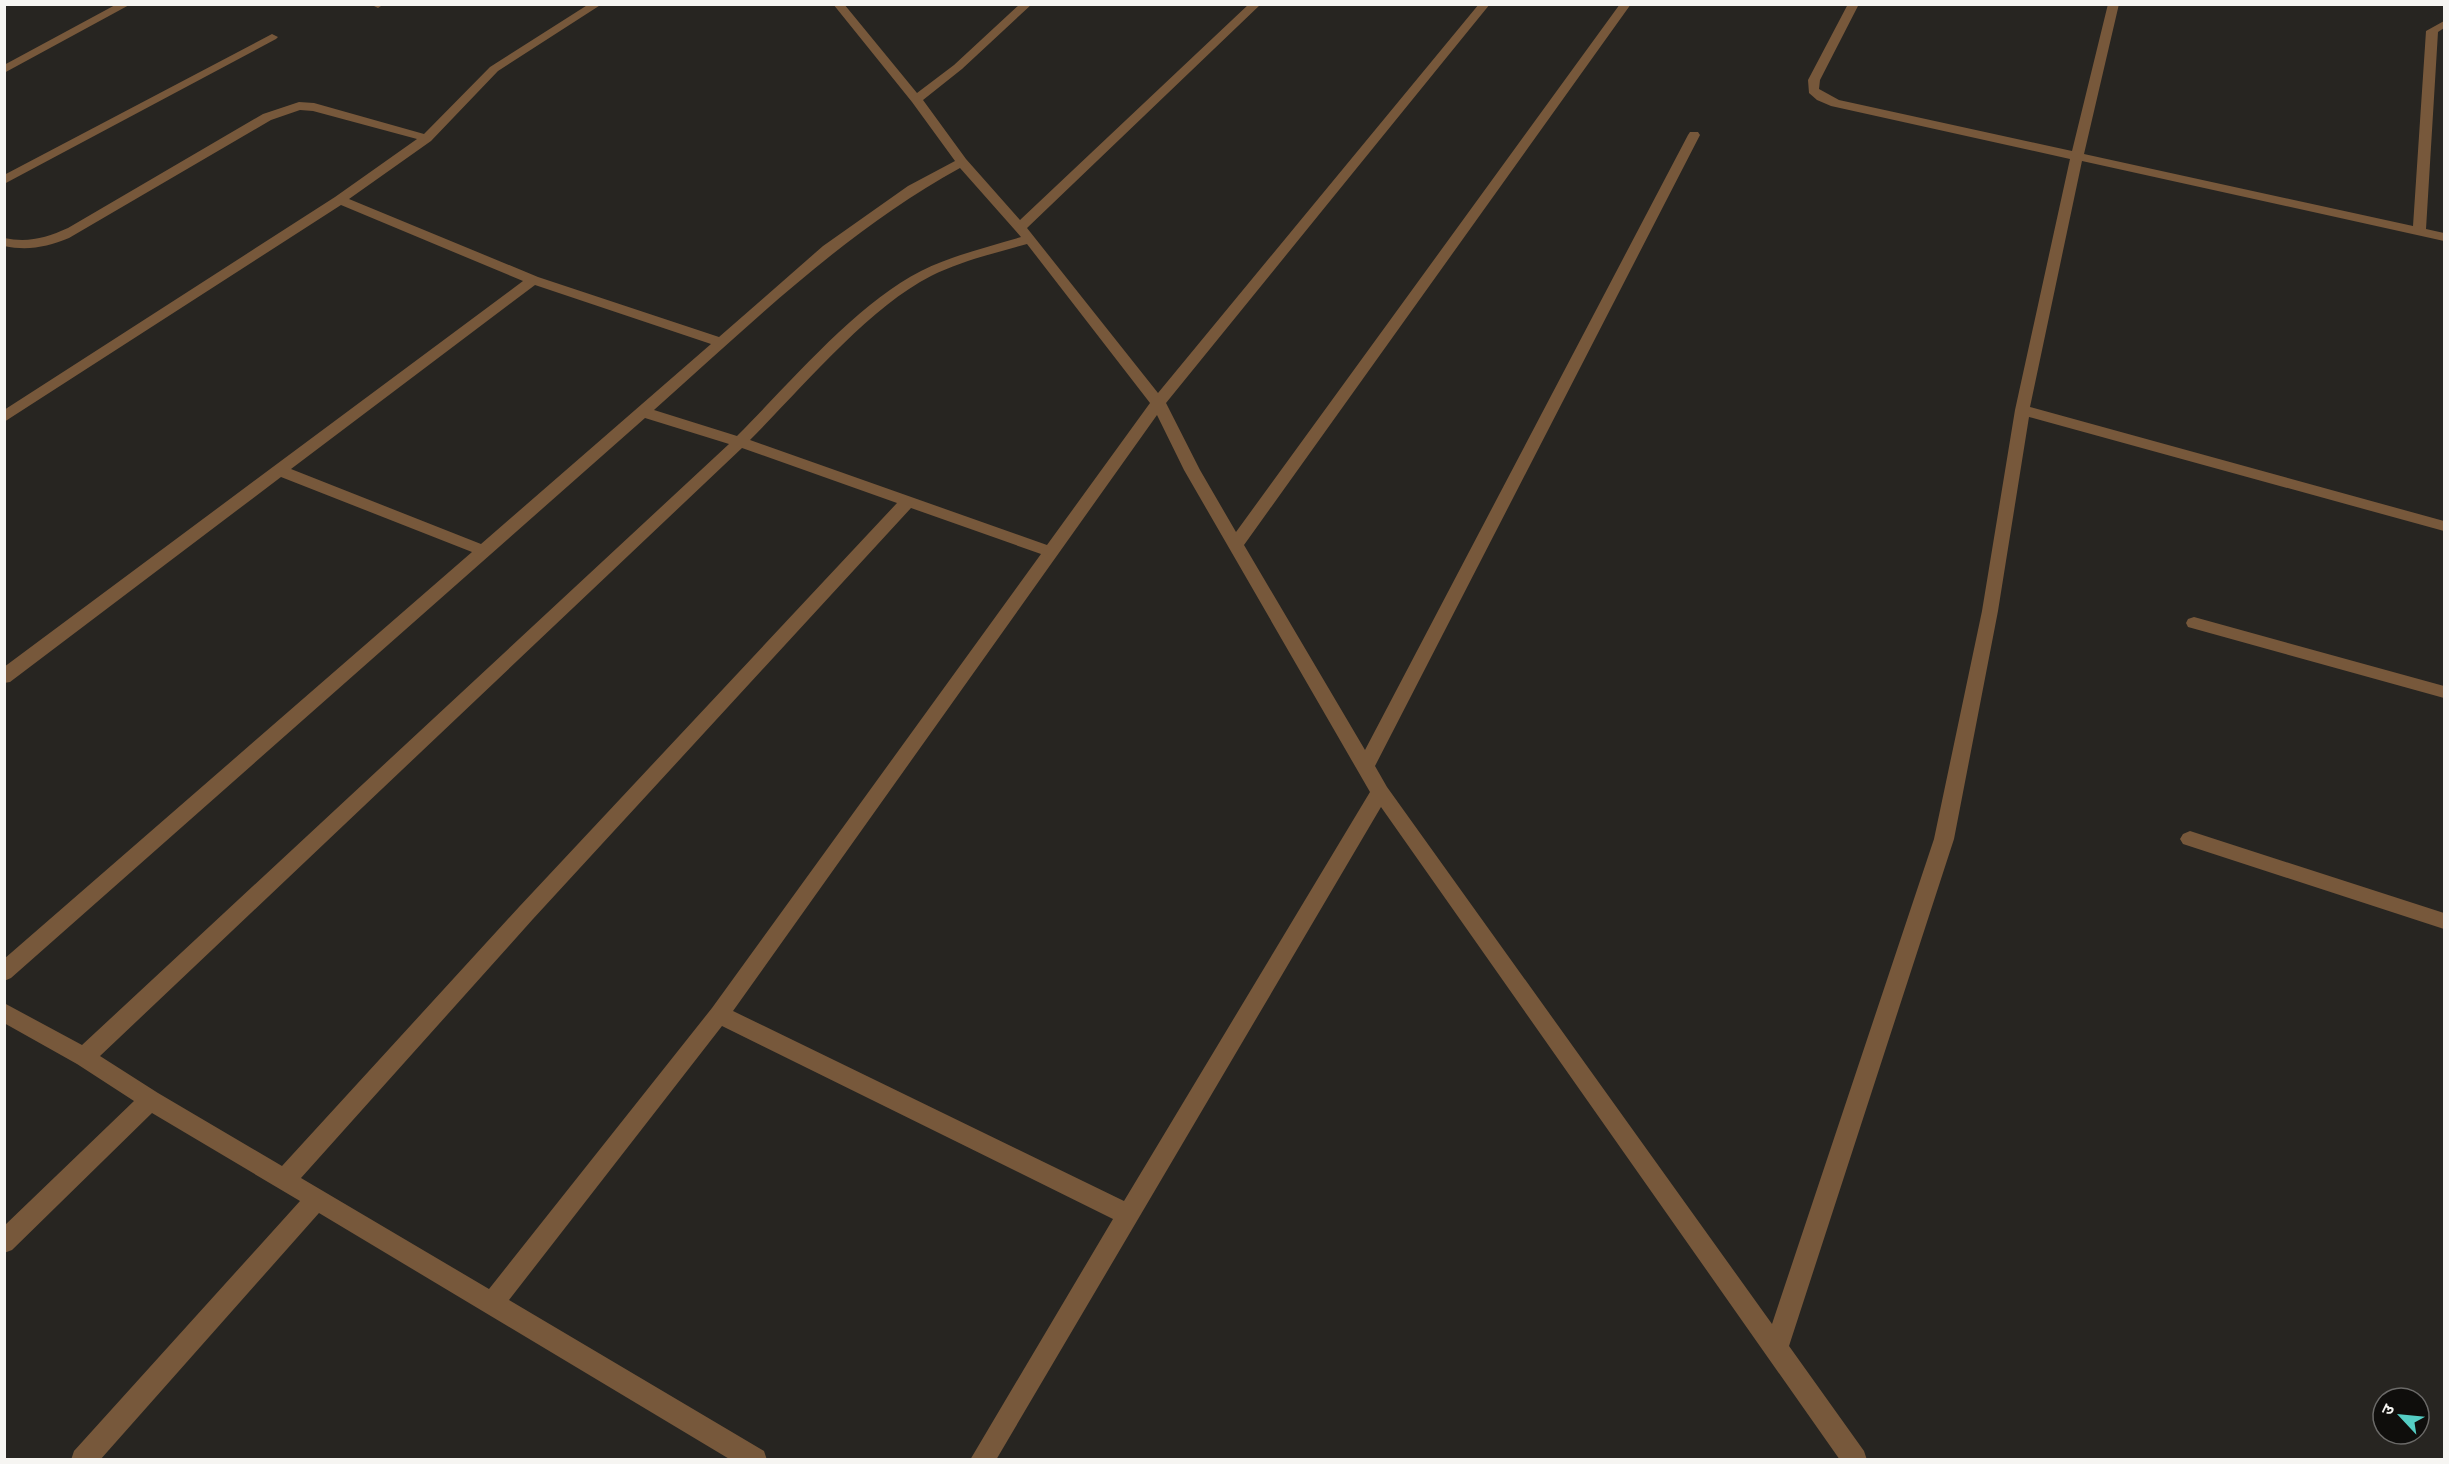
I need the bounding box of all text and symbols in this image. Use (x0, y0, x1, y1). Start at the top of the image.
north arrow (2371, 1386, 2431, 1446)
text: उ (2376, 1400, 2399, 1418)

